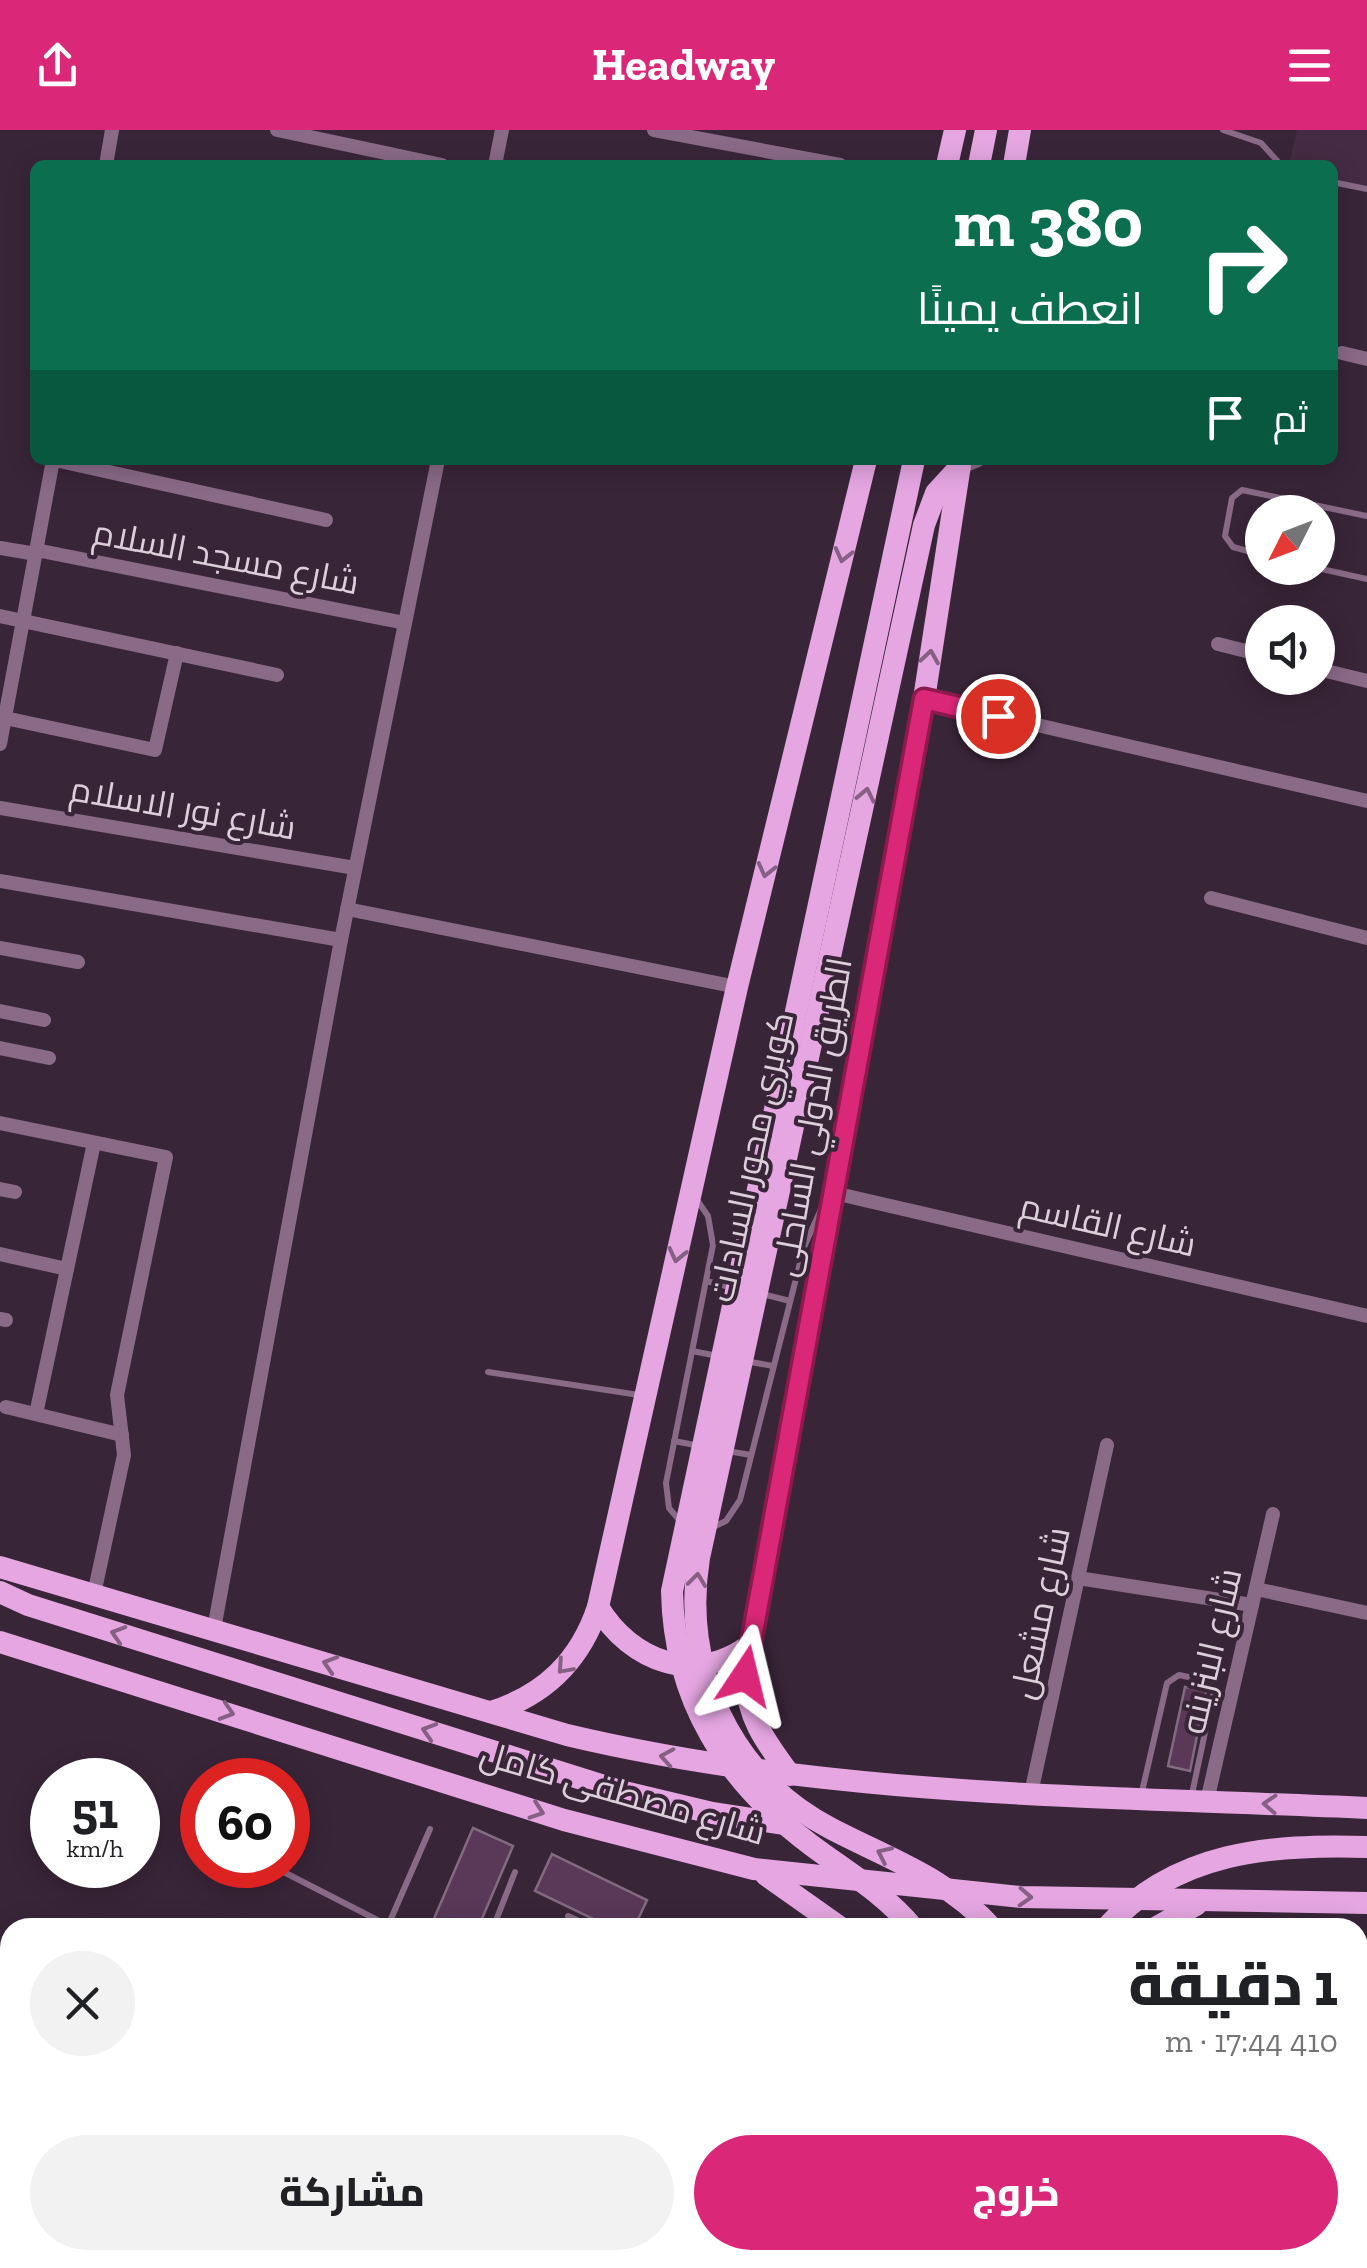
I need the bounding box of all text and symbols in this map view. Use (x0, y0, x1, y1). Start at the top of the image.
icon: share (30, 38, 85, 93)
text: Headway (592, 38, 775, 92)
icon: menu (1282, 38, 1337, 93)
text: 380 m (953, 180, 1143, 264)
icon: right (1178, 200, 1308, 330)
text: انعطف يمينًا (917, 282, 1143, 336)
icon: arrive (1198, 390, 1253, 445)
text: ثم (1273, 396, 1308, 442)
north arrow (1245, 495, 1335, 585)
map controls (1245, 495, 1335, 695)
street label: شارع مسجد السلام (89, 511, 363, 606)
one-way arrow (834, 546, 855, 563)
button: sound (1245, 605, 1335, 695)
one-way arrow (919, 649, 940, 665)
pin (956, 674, 1041, 759)
icon: arrive (971, 689, 1026, 744)
street label: شارع نور الاسلام (66, 767, 299, 851)
one-way arrow (854, 787, 875, 804)
one-way arrow (756, 861, 777, 878)
street label: الطريق الدولي الساحلى (763, 954, 867, 1281)
street label: كوبري محور السادات (700, 1008, 808, 1307)
street label: شارع القاسم (1015, 1184, 1200, 1269)
one-way arrow (668, 1246, 689, 1263)
street label: شارع مشعل (1001, 1523, 1081, 1703)
street label: شارع البنزينه (1172, 1564, 1252, 1738)
one-way arrow (685, 1571, 706, 1588)
position arrow (693, 1624, 797, 1728)
one-way arrow (111, 1625, 128, 1645)
one-way arrow (322, 1655, 339, 1676)
one-way arrow (558, 1655, 576, 1674)
one-way arrow (218, 1701, 235, 1721)
one-way arrow (421, 1722, 438, 1743)
street label: شارع مصطفى كامل (475, 1732, 770, 1856)
one-way arrow (659, 1747, 675, 1768)
speed limit sign: 60 (180, 1758, 310, 1888)
text: 51 (72, 1781, 118, 1841)
one-way arrow (1261, 1793, 1277, 1814)
one-way arrow (527, 1799, 544, 1819)
text: km/h (66, 1833, 124, 1863)
one-way arrow (876, 1846, 894, 1866)
one-way arrow (1018, 1886, 1034, 1907)
text: 1 دقيقة (1128, 1948, 1338, 2020)
button: close (30, 1951, 135, 2056)
text: 410 m · 17:44 (1165, 2022, 1338, 2060)
button: مشاركة (30, 2135, 674, 2250)
button: خروج (694, 2135, 1338, 2250)

